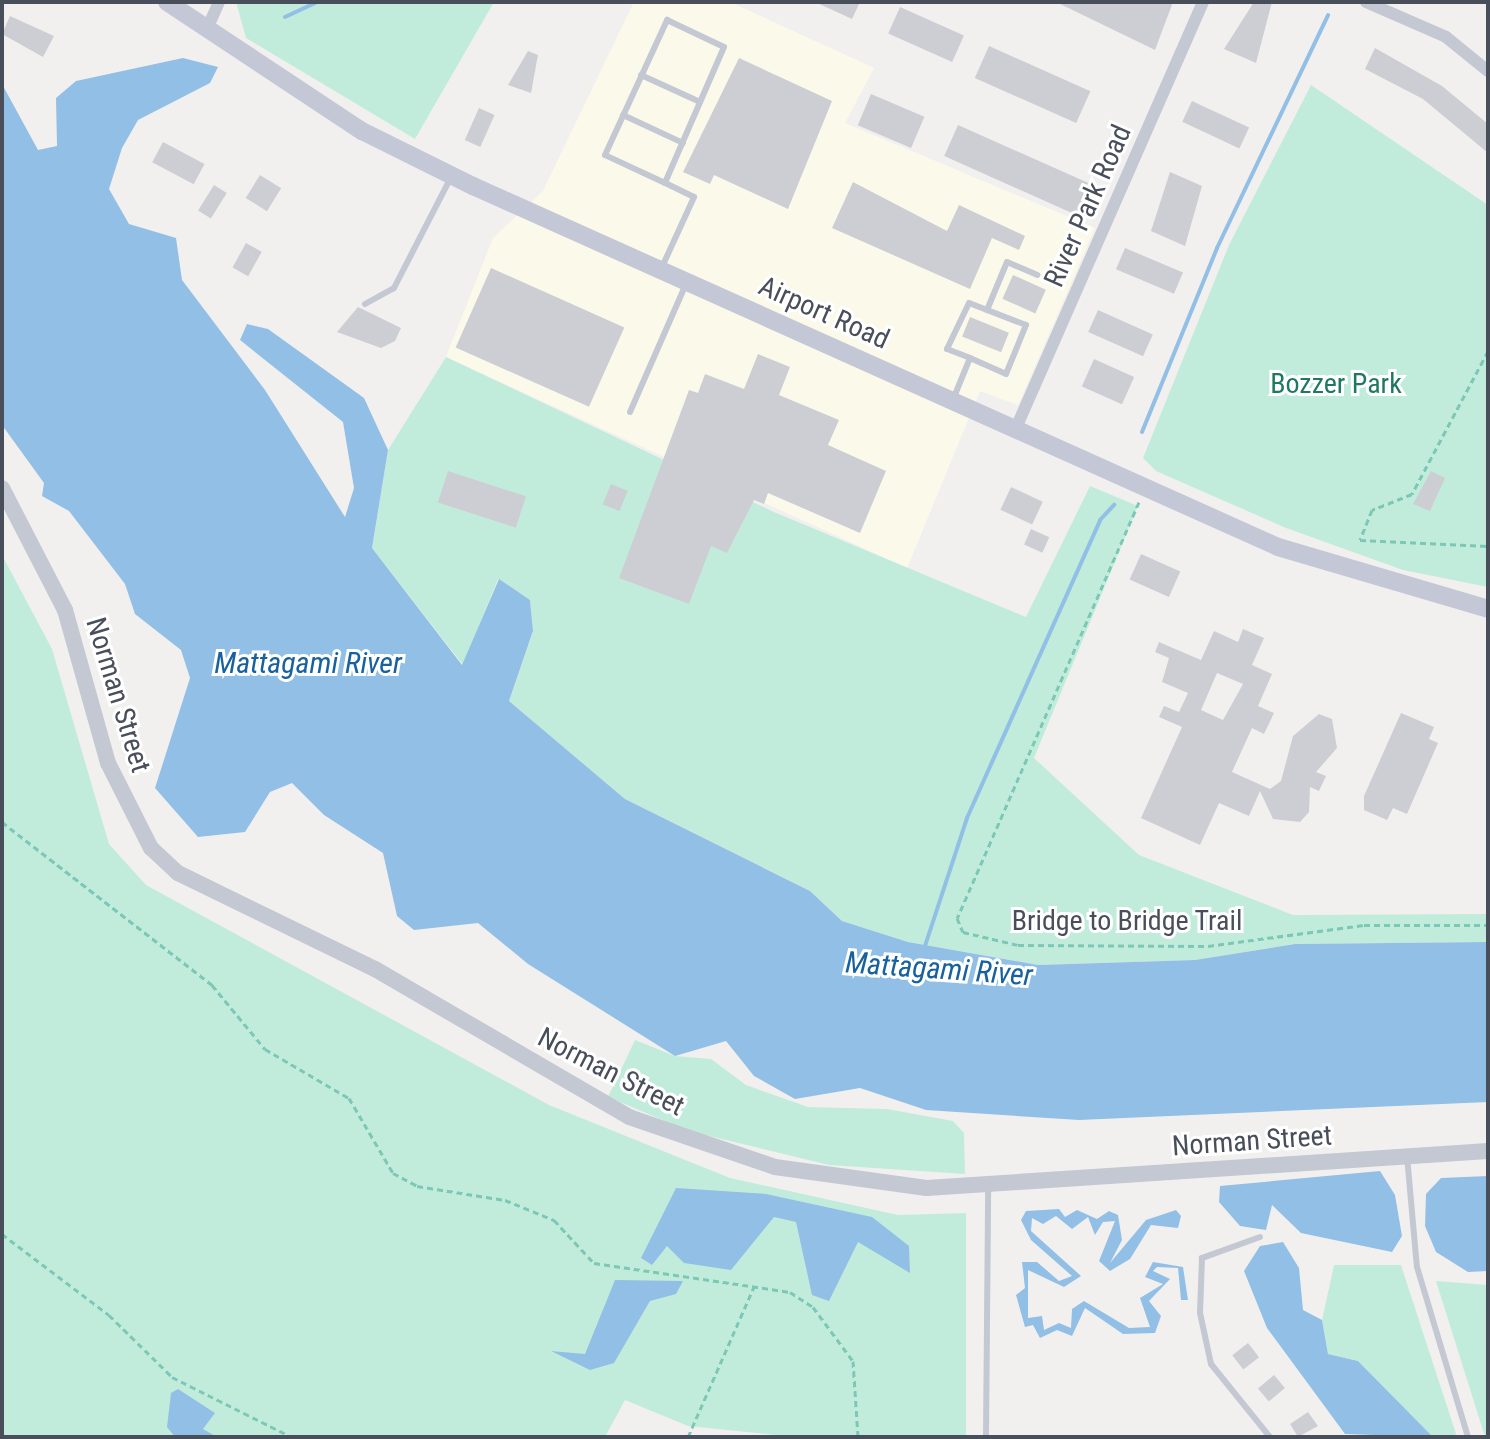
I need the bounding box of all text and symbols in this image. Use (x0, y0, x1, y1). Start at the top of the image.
street label: River Park Road (1037, 120, 1139, 292)
street label: Airport Road (754, 269, 894, 357)
park label: Bozzer Park (1270, 367, 1402, 401)
street label: Norman Street (79, 614, 157, 776)
water label: Mattagami River (214, 645, 402, 681)
street label: Bridge to Bridge Trail (1011, 904, 1243, 938)
water label: Mattagami River (844, 944, 1034, 994)
street label: Norman Street (532, 1021, 690, 1123)
street label: Norman Street (1171, 1119, 1333, 1163)

